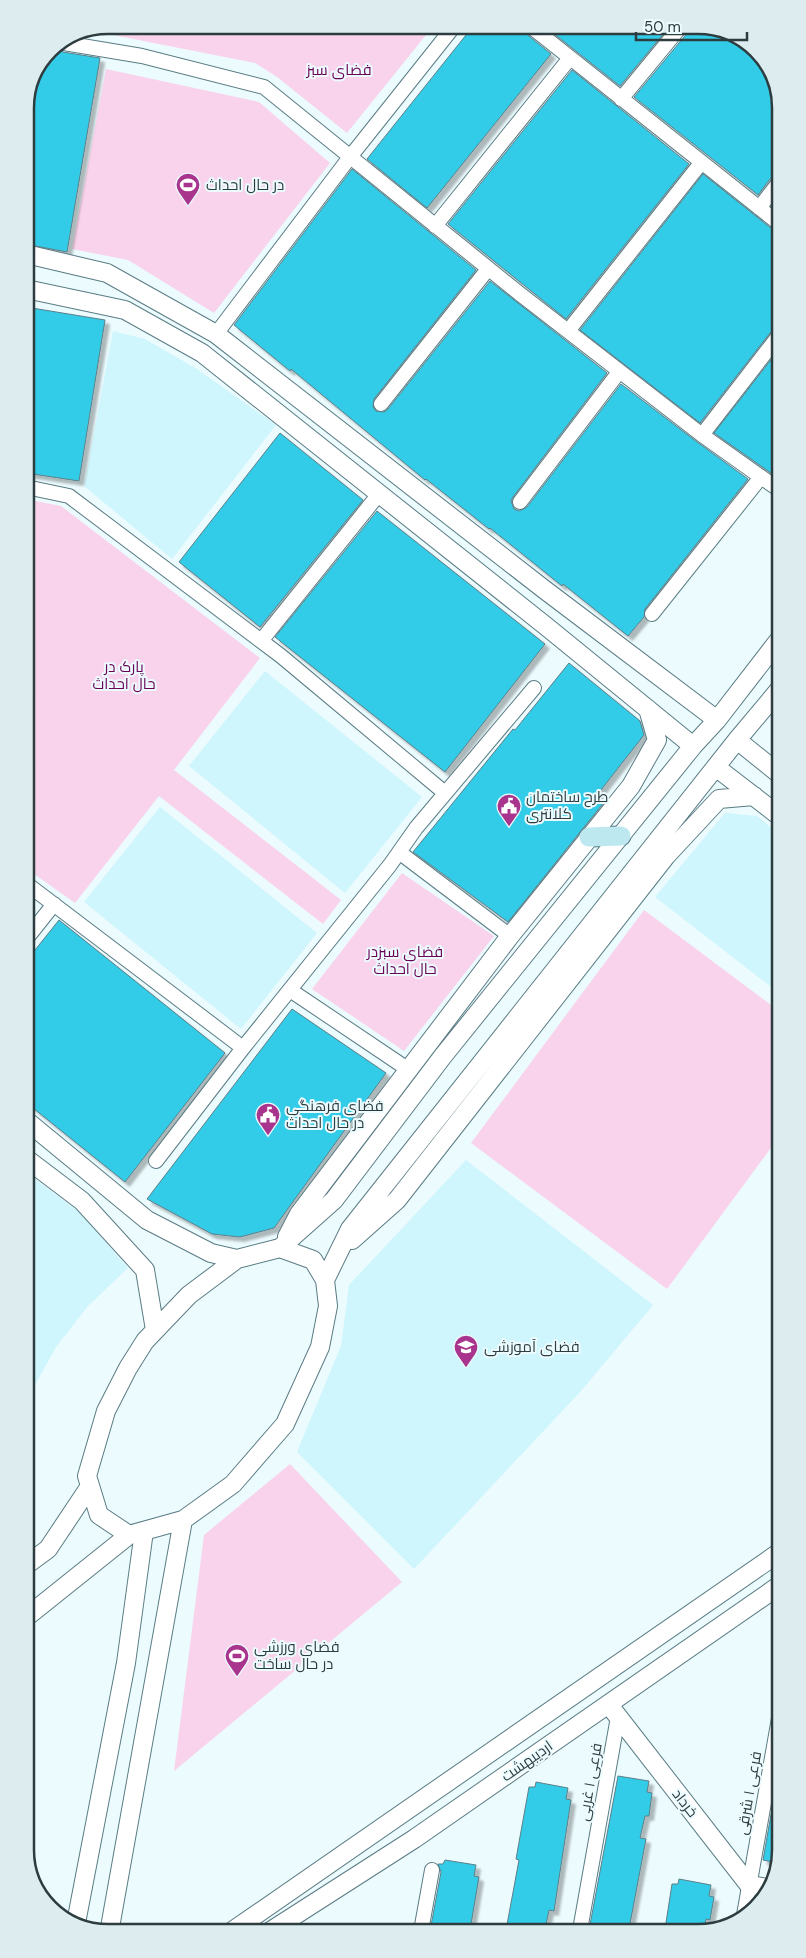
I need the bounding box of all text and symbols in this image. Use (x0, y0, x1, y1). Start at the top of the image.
scale bar (636, 10, 747, 42)
text: 50 m (644, 17, 681, 37)
park label: فضای سبز (305, 60, 372, 80)
sports icon: در حال احداث (175, 172, 201, 206)
place label: در حال احداث (206, 175, 284, 195)
park label: پارک در حال احداث (92, 657, 156, 694)
place label: طرح ساختمان کلانتری (526, 787, 608, 824)
public building icon: طرح ساختمان کلانتری (496, 793, 522, 827)
park label: فضای سبزدر حال احداث (366, 942, 443, 979)
place label: فضای فرهنگی در حال احداث (286, 1096, 384, 1133)
public building icon: فضای فرهنگی در حال احداث (255, 1102, 281, 1136)
school or university icon: فضای آموزشی (453, 1334, 479, 1368)
place label: فضای آموزشی (484, 1337, 580, 1357)
place label: فضای ورزشی در حال ساخت (254, 1637, 340, 1674)
sports icon: فضای ورزشی در حال ساخت (224, 1643, 250, 1677)
street label: اردیبهشت (497, 1736, 557, 1786)
street label: فرعی ۱ غربی (573, 1741, 607, 1823)
street label: فرعی ۱ شرقی (732, 1750, 766, 1836)
street label: خرداد (667, 1784, 703, 1822)

